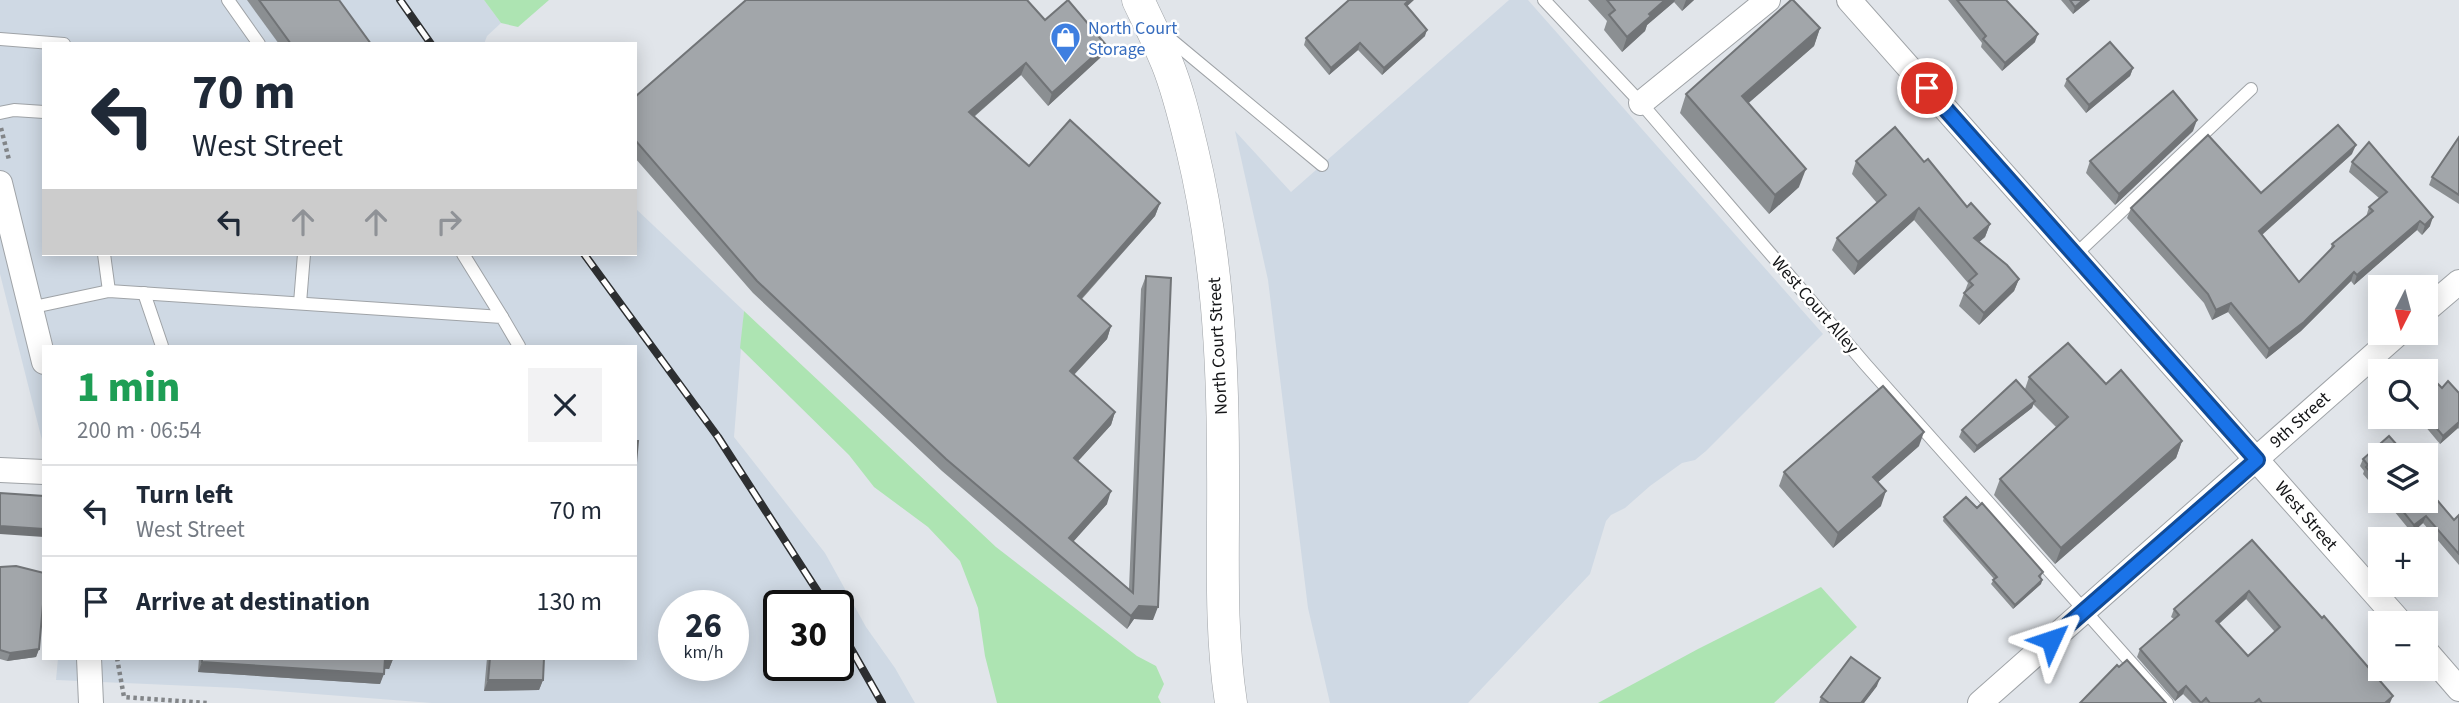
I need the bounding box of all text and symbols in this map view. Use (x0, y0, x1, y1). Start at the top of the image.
place label: North Court Storage (1088, 16, 1177, 62)
shop icon: North Court Storage (1048, 21, 1082, 65)
text: 70 m (192, 58, 296, 128)
pin (1897, 58, 1957, 118)
icon: arrive (1908, 69, 1946, 107)
icon: left (77, 70, 168, 161)
text: West Street (192, 123, 343, 169)
icon: left (211, 203, 249, 241)
icon: ahead (284, 203, 322, 241)
icon: ahead (357, 203, 395, 241)
icon: right (430, 203, 468, 241)
street label: West Court Alley (1766, 251, 1865, 360)
north arrow (2368, 275, 2438, 345)
map controls (2368, 275, 2438, 681)
street label: North Court Street (1202, 276, 1234, 416)
text: 1 min (77, 358, 180, 418)
button: search (2368, 359, 2438, 429)
button: close (528, 368, 602, 442)
street label: 9th Street (2264, 386, 2336, 454)
text: 200 m · 06:54 (77, 414, 201, 447)
button: layers (2368, 443, 2438, 513)
text: Turn left (136, 476, 233, 513)
street label: West Street (2269, 476, 2343, 556)
icon: left (77, 492, 115, 530)
text: 70 m (549, 492, 602, 529)
text: West Street (136, 513, 245, 546)
button: + (2368, 527, 2438, 597)
icon: arrive (77, 583, 115, 621)
text: Arrive at destination (136, 583, 370, 620)
text: 130 m (536, 583, 602, 620)
speed limit sign: 30 (763, 590, 854, 681)
text: 26 (685, 601, 722, 651)
position arrow (2014, 603, 2088, 677)
button: − (2368, 611, 2438, 681)
text: km/h (684, 640, 723, 665)

